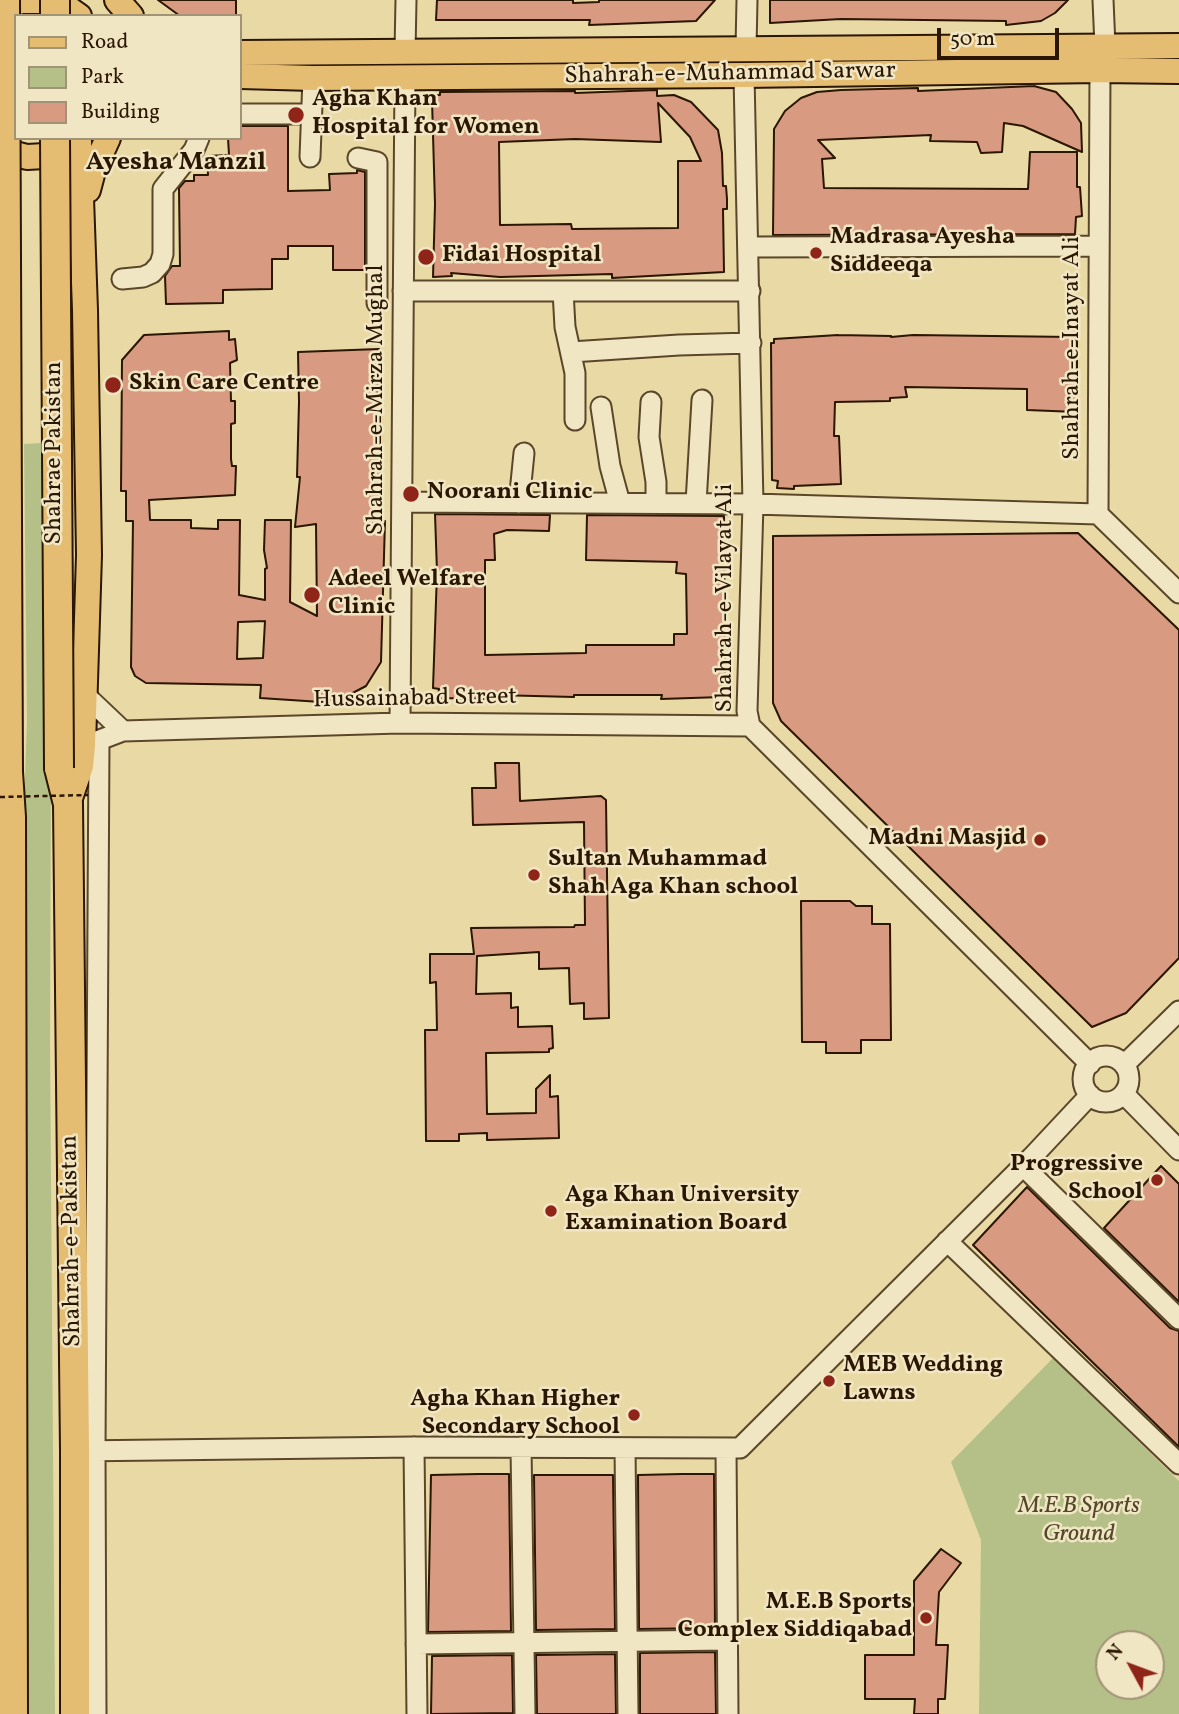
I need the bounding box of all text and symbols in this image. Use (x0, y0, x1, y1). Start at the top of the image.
legend (14, 14, 242, 140)
scale bar (941, 14, 1064, 58)
text: 50 m (950, 25, 995, 54)
text: Road (81, 28, 128, 57)
street label: Shahrah-e-Muhammad Sarwar (564, 58, 896, 92)
text: Park (81, 63, 124, 92)
place label: Agha Khan Hospital for Women (312, 87, 540, 143)
text: Building (81, 98, 160, 127)
marker: Agha Khan Hospital for Women (286, 105, 306, 125)
district label: Ayesha Manzil (86, 148, 266, 180)
place label: Madrasa Ayesha Siddeeqa (830, 225, 1015, 281)
street label: Shahrah-e-Inayat Ali (1060, 236, 1088, 460)
place label: Fidai Hospital (442, 243, 601, 271)
marker: Madrasa Ayesha Siddeeqa (808, 245, 824, 261)
marker: Fidai Hospital (416, 247, 436, 267)
street label: Shahrah-e-Mirza Mughal (364, 265, 392, 535)
street label: Shahrae Pakistan (42, 361, 70, 545)
place label: Skin Care Centre (129, 371, 319, 399)
marker: Skin Care Centre (103, 375, 123, 395)
place label: Noorani Clinic (427, 480, 593, 508)
marker: Noorani Clinic (401, 484, 421, 504)
street label: Shahrah-e-Vilayat Ali (713, 484, 741, 712)
place label: Adeel Welfare Clinic (328, 567, 485, 623)
marker: Adeel Welfare Clinic (302, 585, 322, 605)
street label: Hussainabad Street (313, 684, 517, 716)
place label: Madni Masjid (868, 826, 1026, 854)
marker: Madni Masjid (1032, 832, 1048, 848)
place label: Sultan Muhammad Shah Aga Khan school (548, 847, 798, 903)
marker: Sultan Muhammad Shah Aga Khan school (526, 867, 542, 883)
street label: Shahrah-e-Pakistan (57, 1135, 89, 1347)
place label: Progressive School (1010, 1152, 1143, 1208)
marker: Progressive School (1149, 1172, 1165, 1188)
place label: Aga Khan University Examination Board (565, 1183, 799, 1239)
marker: Aga Khan University Examination Board (543, 1203, 559, 1219)
place label: MEB Wedding Lawns (843, 1353, 1003, 1409)
marker: MEB Wedding Lawns (821, 1373, 837, 1389)
place label: Agha Khan Higher Secondary School (410, 1387, 620, 1443)
marker: Agha Khan Higher Secondary School (626, 1407, 642, 1423)
park label: M.E.B Sports Ground (1018, 1494, 1140, 1550)
place label: M.E.B Sports Complex Siddiqabad (678, 1590, 912, 1646)
marker: M.E.B Sports Complex Siddiqabad (918, 1610, 934, 1626)
north arrow (1095, 1630, 1165, 1700)
text: N (1101, 1639, 1130, 1666)

